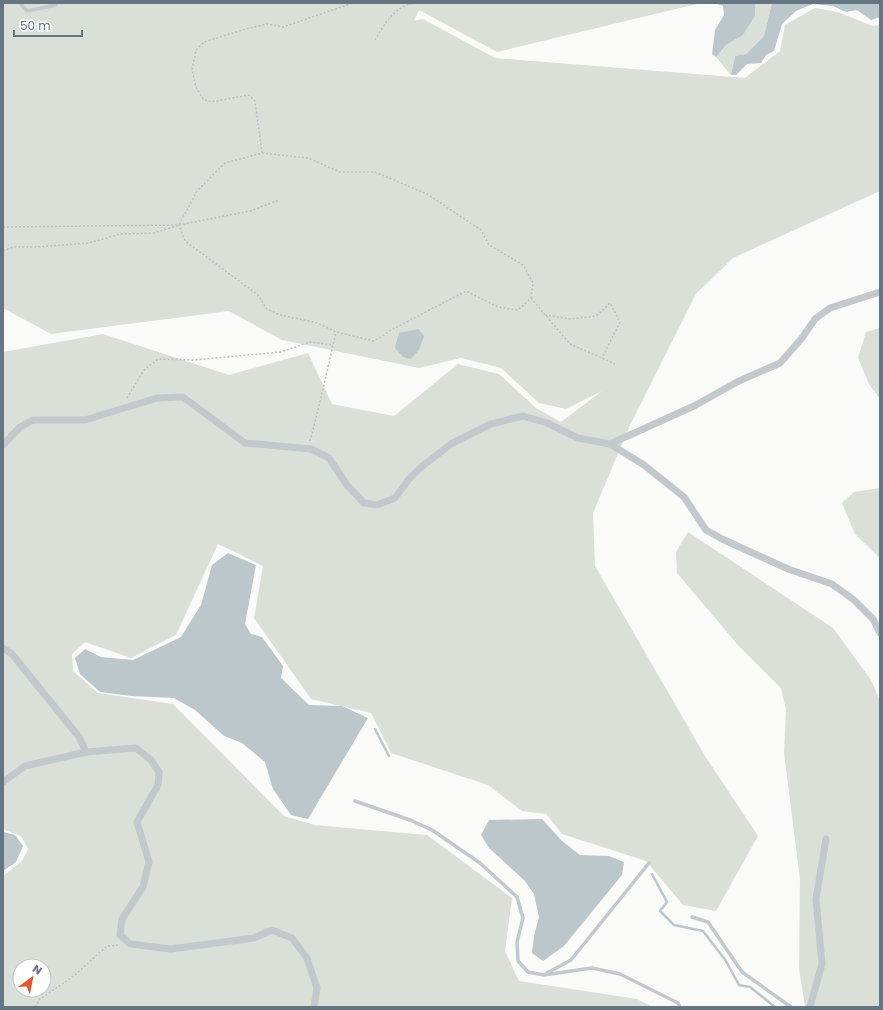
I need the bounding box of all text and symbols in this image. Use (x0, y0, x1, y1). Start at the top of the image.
scale bar (14, 12, 82, 38)
text: 50 m (20, 17, 51, 34)
north arrow (12, 958, 52, 998)
text: N (30, 961, 45, 978)

